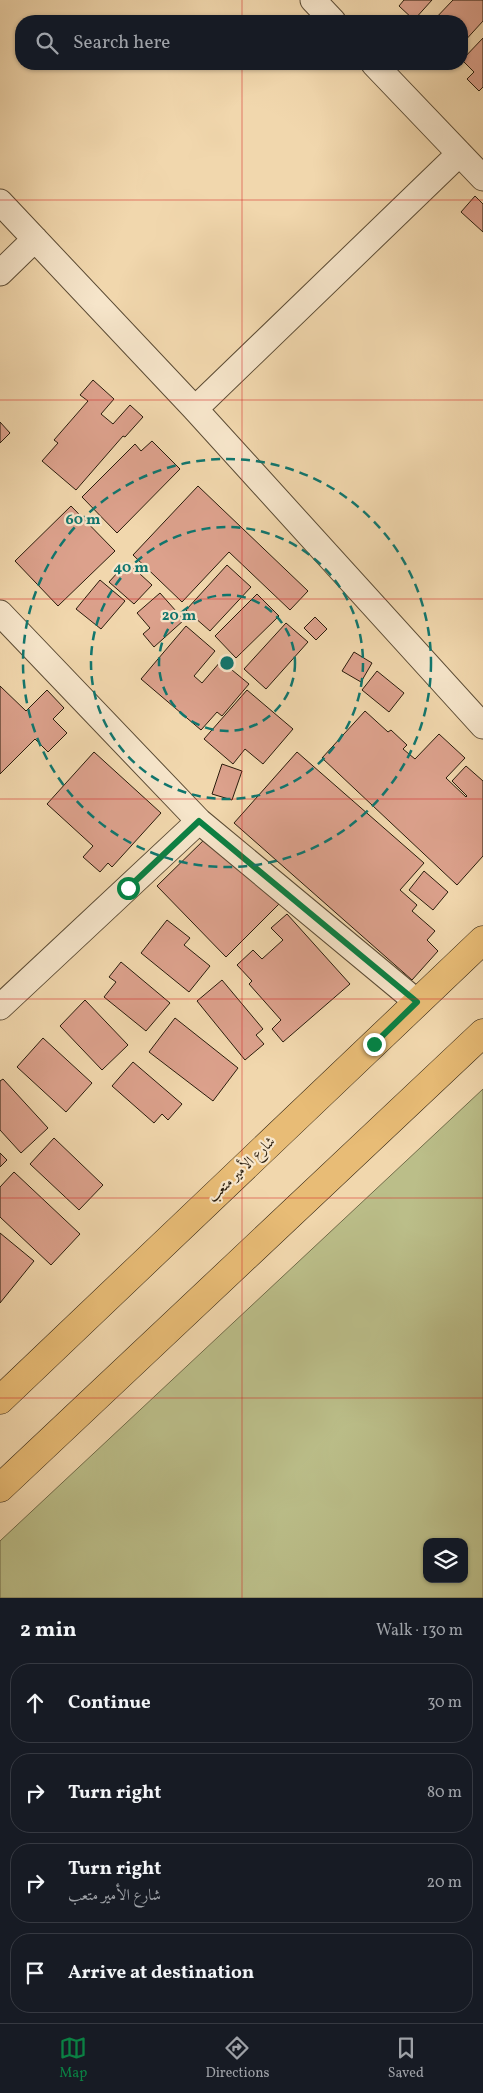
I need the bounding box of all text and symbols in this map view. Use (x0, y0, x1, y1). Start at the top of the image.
search box (15, 15, 468, 70)
icon: search (33, 29, 61, 57)
text: Search here (73, 30, 170, 56)
text: 60 m (66, 510, 101, 531)
text: 40 m (113, 558, 149, 579)
text: 20 m (162, 606, 197, 627)
centre of rings (218, 654, 236, 672)
route start (117, 877, 140, 900)
route end (363, 1033, 386, 1056)
street label: شارع الأمير متعب (202, 1131, 281, 1209)
map controls (423, 1538, 468, 1583)
button: layers (423, 1538, 468, 1583)
text: 2 min (20, 1616, 77, 1645)
text: Walk · 130 m (376, 1620, 463, 1642)
icon: ahead (21, 1689, 49, 1717)
text: Continue (68, 1690, 151, 1716)
text: 30 m (427, 1692, 462, 1714)
icon: right (21, 1779, 49, 1807)
text: Turn right (68, 1780, 161, 1806)
text: 80 m (427, 1782, 462, 1804)
text: Turn right (68, 1856, 161, 1882)
icon: right (21, 1869, 49, 1897)
text: 20 m (427, 1872, 462, 1894)
text: شارع الأمير متعب (68, 1885, 161, 1907)
icon: arrive (21, 1959, 49, 1987)
text: Arrive at destination (68, 1960, 254, 1986)
tab: Map (59, 2034, 87, 2083)
tab: Directions (205, 2034, 270, 2083)
tab: Saved (388, 2034, 424, 2083)

